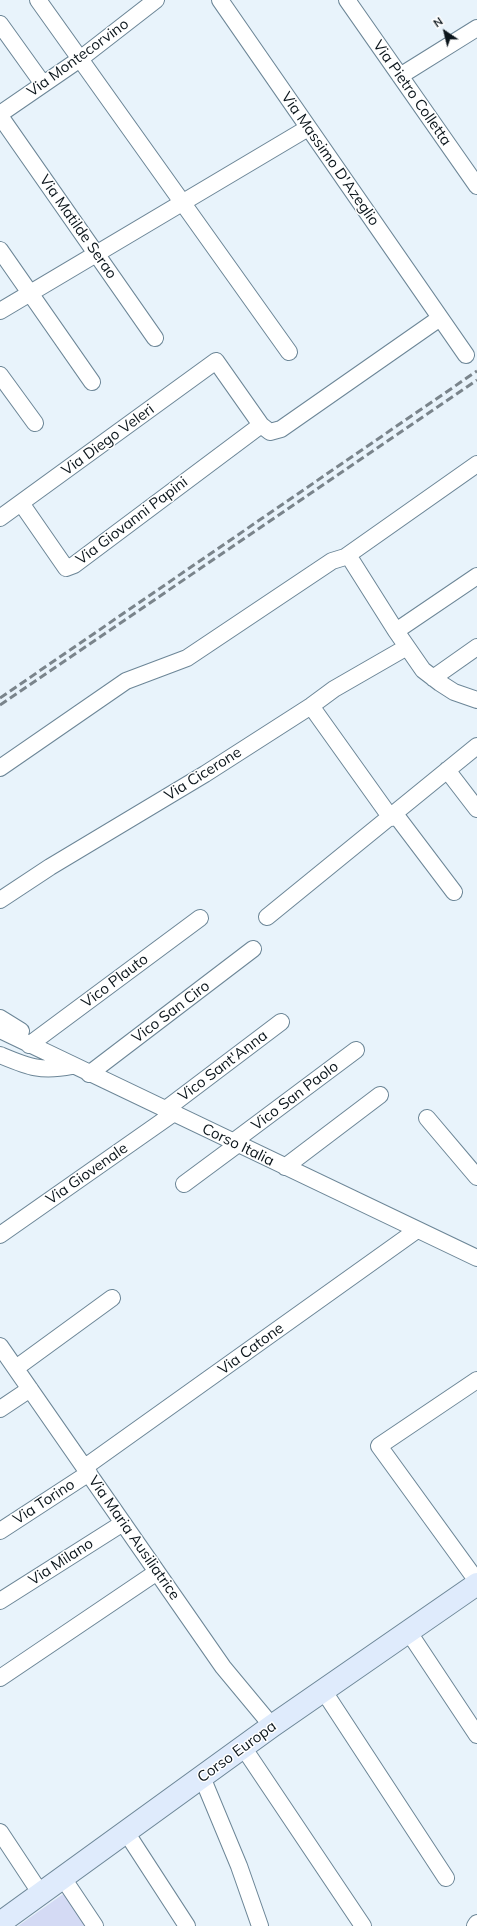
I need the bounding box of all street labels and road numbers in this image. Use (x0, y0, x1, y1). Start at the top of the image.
street label: Via Montecorvino (24, 15, 132, 101)
street label: Via Pietro Colletta (369, 37, 455, 149)
street label: Via Massimo D'Azeglio (277, 89, 383, 229)
street label: Via Matilde Serao (35, 172, 121, 282)
street label: Via Diego Veleri (58, 400, 158, 480)
street label: Via Giovanni Papini (73, 473, 191, 569)
street label: Via Cicerone (161, 743, 245, 805)
street label: Vico Plauto (78, 950, 152, 1012)
street label: Vico San Ciro (129, 977, 213, 1047)
street label: Vico Sant'Anna (175, 1027, 271, 1105)
street label: Vico San Paolo (248, 1058, 342, 1134)
street label: Corso Italia (199, 1120, 277, 1170)
street label: Via Giovenale (43, 1139, 131, 1209)
street label: Via Catone (215, 1319, 287, 1379)
street label: Via Maria Ausiliatrice (84, 1473, 184, 1603)
street label: Via Torino (10, 1475, 78, 1529)
street label: Via Milano (25, 1534, 97, 1590)
street label: Corso Europa (194, 1717, 280, 1787)

